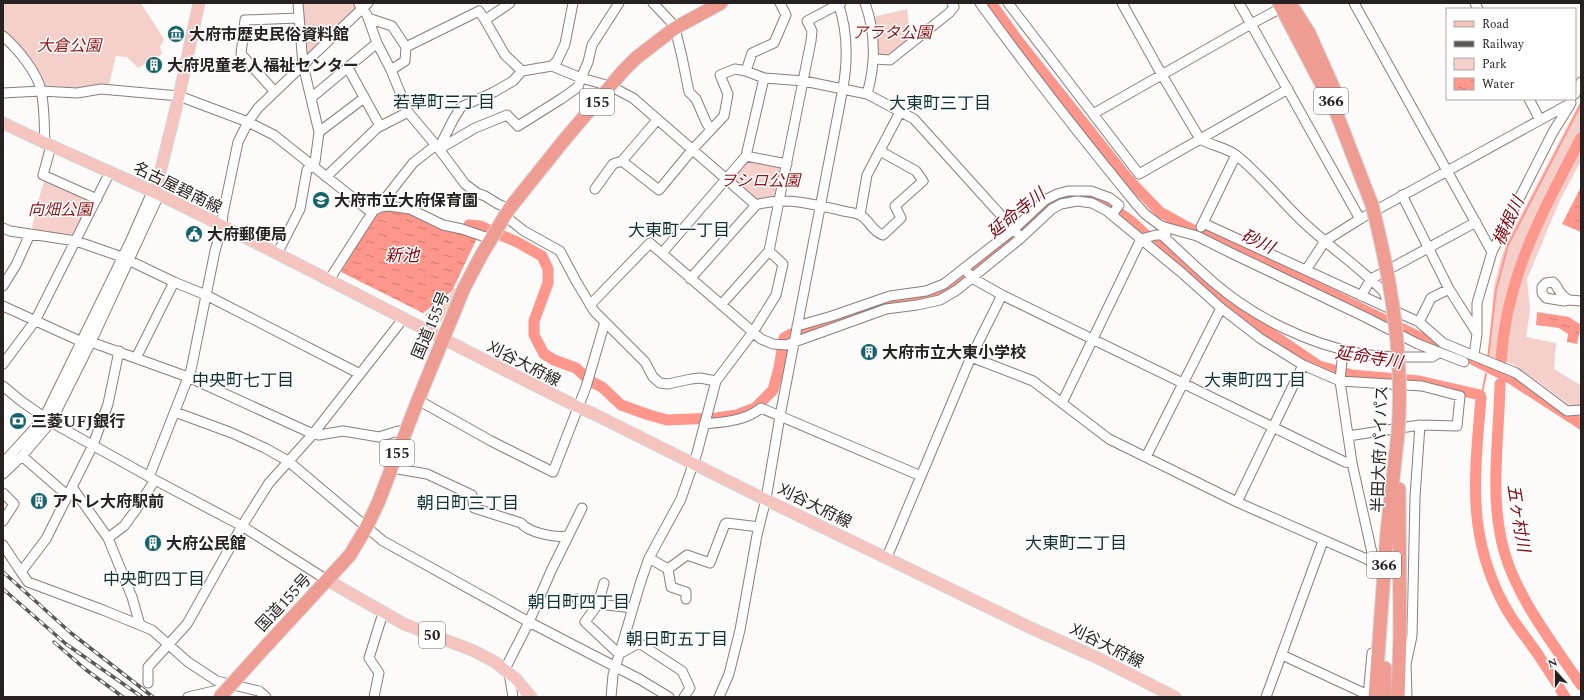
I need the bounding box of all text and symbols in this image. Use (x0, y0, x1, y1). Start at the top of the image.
legend (1446, 8, 1576, 100)
text: Road (1482, 15, 1509, 34)
park label: アラタ公園 (852, 21, 934, 45)
place label: 大府市歴史民俗資料館 (189, 23, 349, 47)
museum icon: 大府市歴史民俗資料館 (166, 24, 186, 44)
park label: 大倉公園 (37, 34, 103, 58)
text: Railway (1482, 35, 1525, 54)
place label: 大府児童老人福祉センター (167, 54, 359, 78)
building icon: 大府児童老人福祉センター (144, 55, 164, 75)
text: Park (1482, 55, 1507, 74)
text: Water (1482, 75, 1514, 94)
road number: 366 (1314, 88, 1348, 114)
road number: 155 (580, 89, 614, 115)
district label: 若草町三丁目 (393, 90, 495, 116)
district label: 大東町三丁目 (889, 91, 991, 117)
street label: 名古屋碧南線 (129, 156, 226, 220)
park label: ヲシロ公園 (720, 169, 802, 193)
water label: 延命寺川 (982, 181, 1053, 245)
place label: 大府市立大府保育園 (334, 189, 478, 213)
school or university icon: 大府市立大府保育園 (311, 190, 331, 210)
water label: 横根川 (1486, 191, 1532, 250)
park label: 向畑公園 (28, 198, 94, 222)
district label: 大東町一丁目 (628, 218, 730, 244)
place label: 大府郵便局 (207, 223, 287, 247)
water label: 砂川 (1237, 223, 1280, 262)
public building icon: 大府郵便局 (184, 224, 204, 244)
water label: 新池 (385, 243, 421, 269)
street label: 国道155号 (406, 288, 456, 363)
street label: 刈谷大府線 (482, 335, 565, 393)
water label: 延命寺川 (1333, 340, 1406, 376)
place label: 大府市立大東小学校 (882, 341, 1026, 365)
building icon: 大府市立大東小学校 (859, 342, 879, 362)
district label: 中央町七丁目 (192, 368, 294, 394)
district label: 大東町四丁目 (1204, 368, 1306, 394)
street label: 半田大府パイパス (1366, 385, 1394, 513)
place label: 三菱UFJ銀行 (31, 410, 125, 434)
bank icon: 三菱UFJ銀行 (8, 411, 28, 431)
road number: 155 (380, 440, 414, 466)
street label: 刈谷大府線 (773, 478, 856, 534)
water label: 五ヶ村川 (1500, 483, 1536, 556)
place label: アトレ大府駅前 (52, 490, 164, 514)
building icon: アトレ大府駅前 (29, 491, 49, 511)
district label: 朝日町三丁目 (417, 491, 519, 517)
district label: 大東町二丁目 (1025, 531, 1127, 557)
place label: 大府公民館 (166, 532, 246, 556)
building icon: 大府公民館 (143, 533, 163, 553)
road number: 366 (1367, 552, 1401, 578)
district label: 中央町四丁目 (103, 567, 205, 593)
street label: 国道155号 (250, 568, 317, 637)
district label: 朝日町四丁目 (528, 590, 630, 616)
street label: 刈谷大府線 (1065, 618, 1148, 674)
road number: 50 (419, 622, 445, 648)
district label: 朝日町五丁目 (626, 627, 728, 653)
north arrow (1536, 652, 1576, 692)
text: N (1545, 654, 1560, 673)

